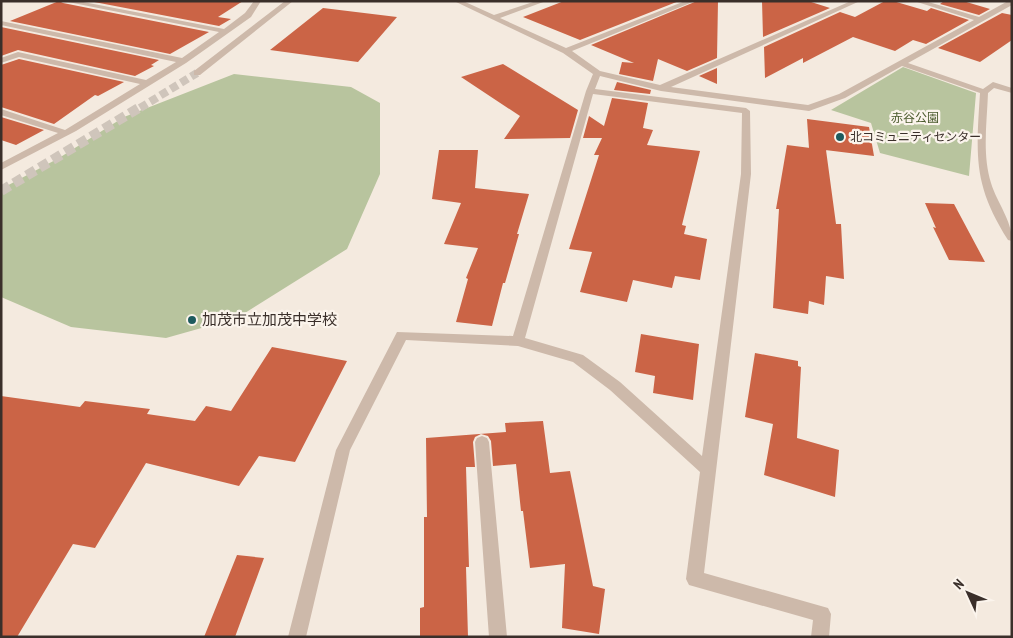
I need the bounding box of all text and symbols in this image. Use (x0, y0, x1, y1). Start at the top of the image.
park label: 赤谷公園 (891, 110, 939, 125)
place label: 北コミュニティセンター (850, 129, 981, 144)
marker: 北コミュニティセンター (834, 131, 846, 143)
place label: 加茂市立加茂中学校 (202, 310, 337, 329)
marker: 加茂市立加茂中学校 (186, 314, 198, 326)
north arrow (943, 568, 993, 618)
text: N (950, 575, 968, 593)

